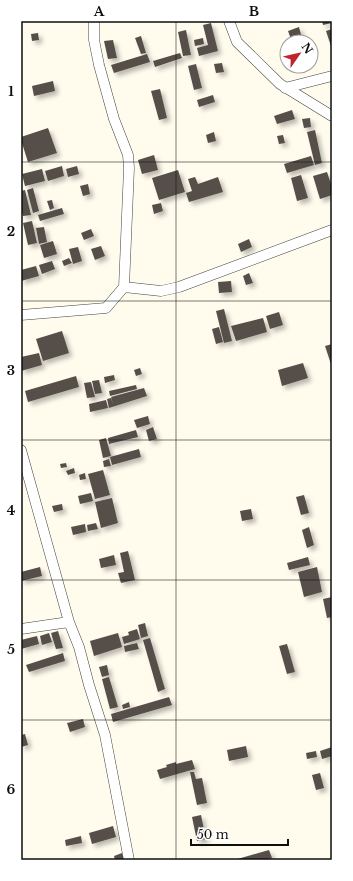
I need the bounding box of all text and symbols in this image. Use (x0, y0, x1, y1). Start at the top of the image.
text: A (93, 3, 105, 20)
text: B (249, 3, 259, 20)
north arrow (279, 34, 319, 74)
text: N (299, 40, 316, 57)
text: 1 (8, 83, 14, 100)
text: 2 (7, 223, 15, 240)
text: 3 (7, 362, 15, 379)
text: 4 (7, 502, 16, 519)
text: 5 (7, 641, 15, 658)
text: 6 (7, 781, 16, 798)
scale bar (191, 821, 288, 847)
text: 50 m (197, 827, 229, 842)

